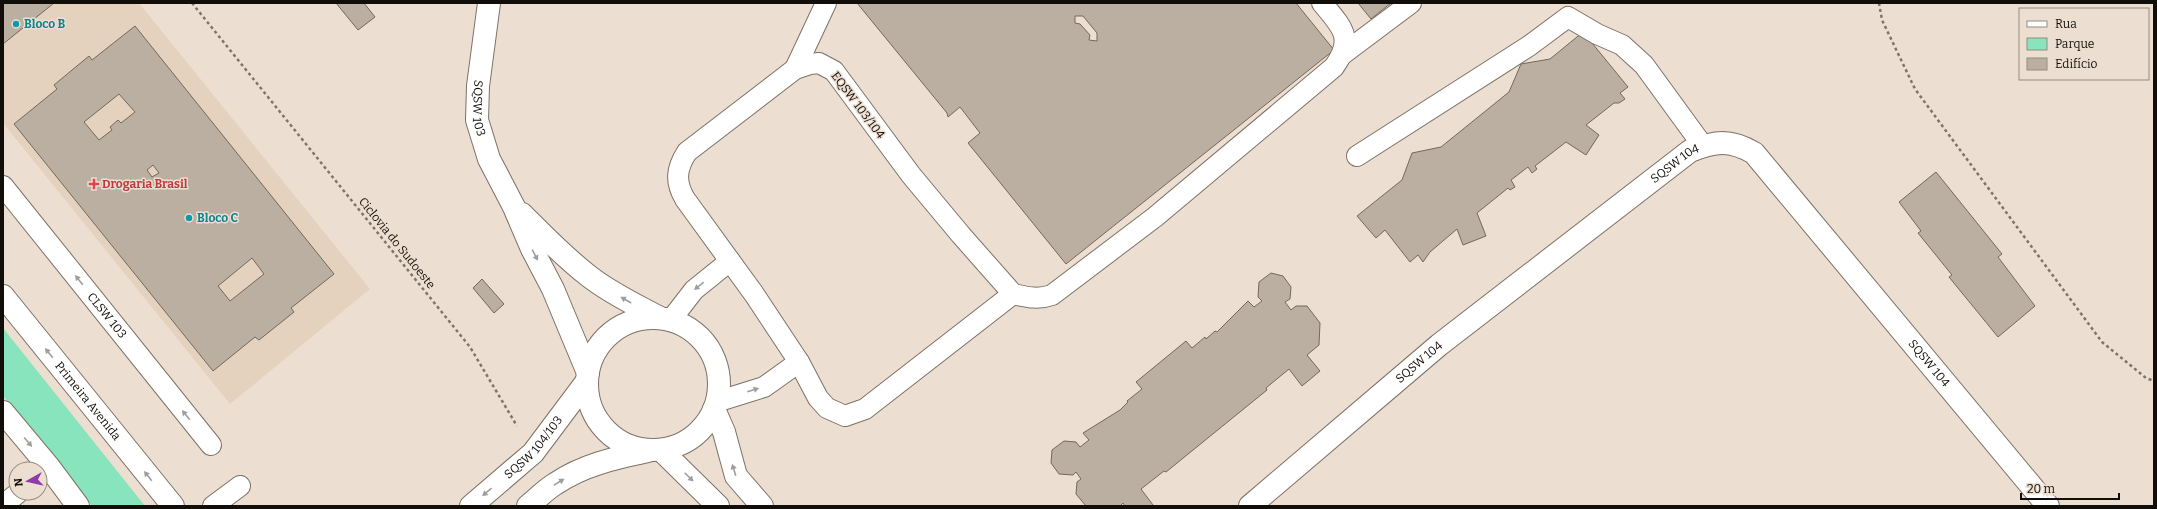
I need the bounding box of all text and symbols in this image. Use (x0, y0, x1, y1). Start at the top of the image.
legend (2019, 8, 2149, 80)
place label: Bloco B (24, 17, 65, 31)
text: Rua (2055, 17, 2077, 31)
marker: Bloco B (11, 19, 21, 29)
text: Parque (2055, 37, 2094, 51)
text: Edifício (2055, 57, 2097, 71)
street label: EQSW 103/104 (828, 69, 888, 141)
street label: SQSW 103 (470, 79, 489, 138)
street label: SQSW 104 (1648, 141, 1701, 186)
place label: Drogaria Brasil (102, 177, 188, 191)
marker: Drogaria Brasil (89, 179, 99, 189)
street label: Ciclovia do Sudoeste (356, 194, 438, 292)
place label: Bloco C (197, 211, 238, 225)
marker: Bloco C (184, 213, 194, 223)
one-way arrow (532, 249, 538, 261)
one-way arrow (74, 275, 83, 286)
one-way arrow (694, 281, 705, 290)
street label: CLSW 103 (84, 290, 130, 341)
one-way arrow (620, 296, 632, 303)
street label: SQSW 104 (1905, 337, 1953, 389)
street label: SQSW 104 (1393, 338, 1445, 386)
one-way arrow (44, 347, 53, 358)
street label: Primeira Avenida (52, 359, 124, 443)
one-way arrow (747, 387, 759, 393)
one-way arrow (182, 409, 191, 420)
street label: SQSW 104/103 (501, 413, 565, 481)
one-way arrow (24, 437, 33, 447)
north arrow (8, 461, 48, 501)
one-way arrow (731, 464, 737, 476)
one-way arrow (144, 470, 153, 481)
one-way arrow (684, 472, 694, 482)
scale bar (2021, 475, 2119, 501)
text: N (11, 477, 26, 487)
one-way arrow (553, 478, 565, 485)
text: 20 m (2027, 482, 2056, 496)
one-way arrow (481, 488, 492, 497)

